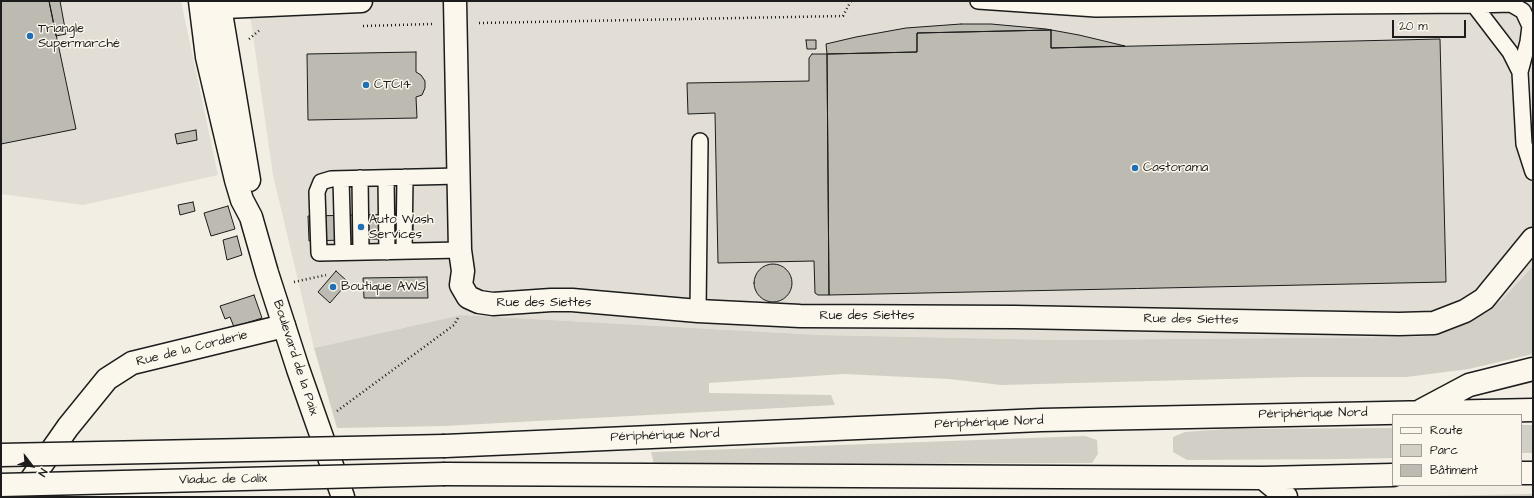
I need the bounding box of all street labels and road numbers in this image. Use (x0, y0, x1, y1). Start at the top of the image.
street label: Rue des Siettes (497, 295, 591, 311)
street label: Boulevard de la Paix (269, 298, 321, 418)
street label: Rue des Siettes (820, 308, 914, 324)
street label: Rue des Siettes (1143, 311, 1239, 329)
street label: Rue de la Corderie (135, 328, 249, 370)
street label: Périphérique Nord (1258, 405, 1368, 423)
street label: Périphérique Nord (934, 413, 1044, 433)
street label: Périphérique Nord (610, 426, 720, 446)
street label: Viaduc de Calix (179, 471, 267, 489)

